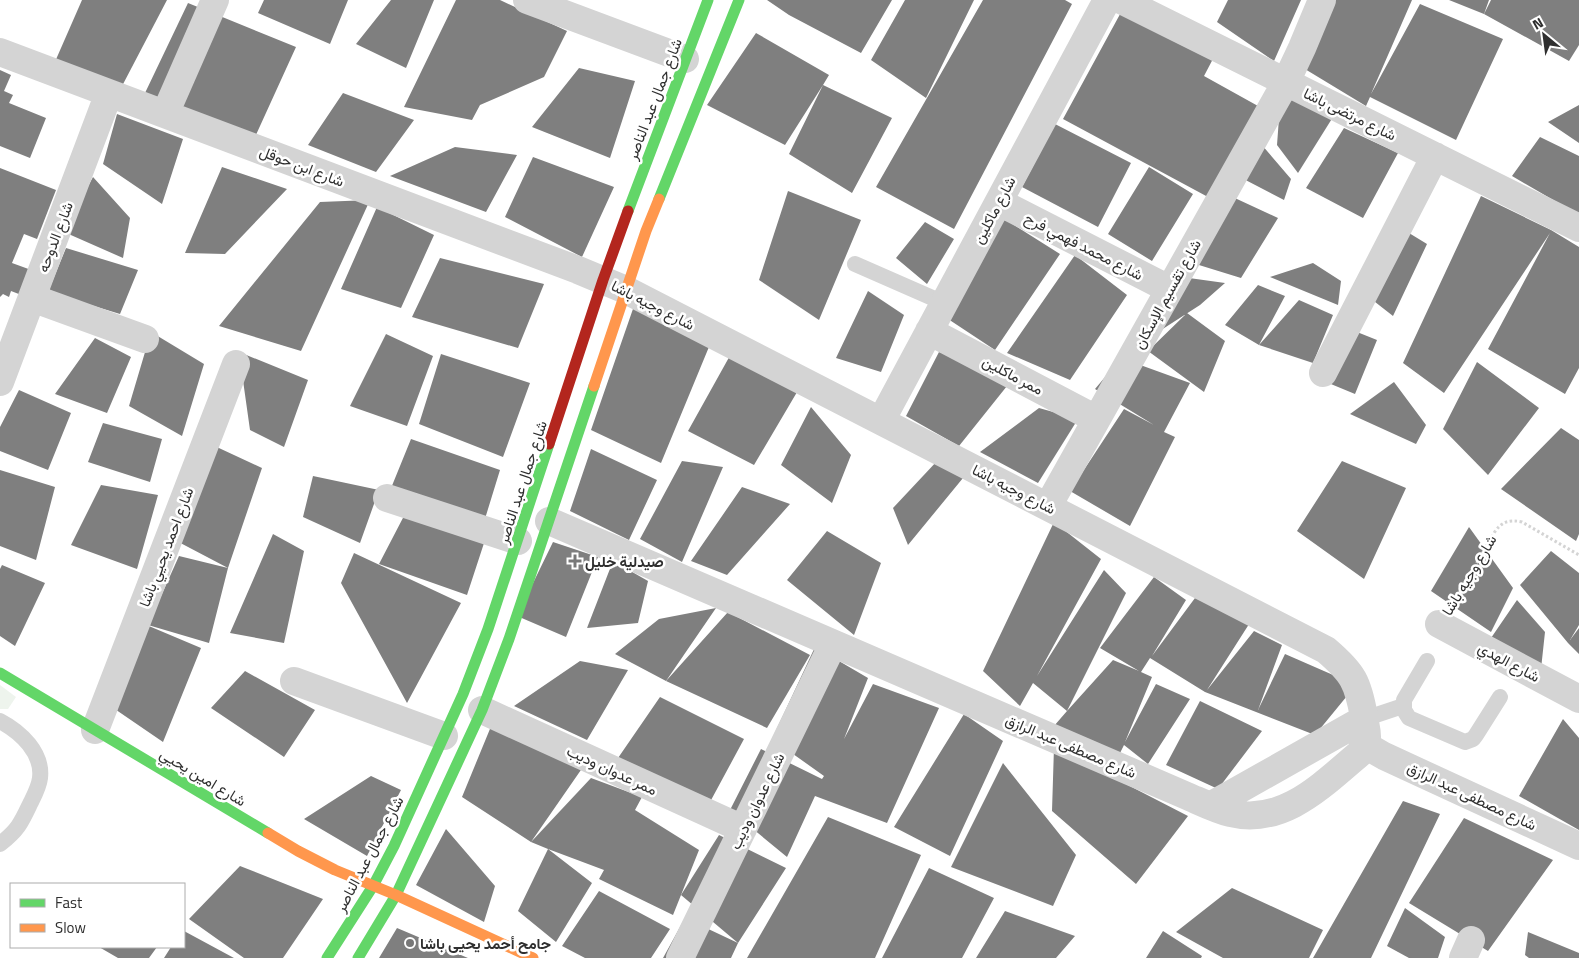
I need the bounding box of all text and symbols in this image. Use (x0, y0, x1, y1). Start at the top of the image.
north arrow (1519, 10, 1569, 60)
text: N (1528, 12, 1547, 35)
street label: شارع جمال عبد الناصر (620, 35, 688, 164)
street label: شارع مرتضى باشا (1300, 82, 1401, 147)
street label: شارع ابن حوقل (256, 139, 348, 193)
street label: شارع ماكلين (967, 172, 1022, 248)
street label: شارع الدوحه (31, 198, 79, 276)
street label: شارع محمد فهمي فرح (1020, 206, 1147, 288)
street label: شارع تقسيم الإسكان (1127, 235, 1207, 353)
street label: شارع وجيه باشا (607, 274, 699, 336)
street label: ممر ماكلين (979, 349, 1047, 401)
street label: شارع جمال عبد الناصر (491, 417, 553, 548)
street label: شارع وجيه باشا (968, 458, 1060, 520)
street label: شارع احمد يحيي باشا (133, 484, 201, 611)
street label: شارع وجيه باشا (1436, 530, 1502, 620)
place label: صيدلية خليل (585, 550, 664, 573)
marker: صيدلية خليل (569, 555, 581, 567)
street label: شارع الهدي (1473, 636, 1544, 690)
street label: شارع مصطفى عبد الرازق (1002, 708, 1140, 784)
street label: ممر عدوان وديب (563, 739, 661, 801)
street label: شارع امين يحيي (154, 742, 251, 814)
street label: شارع عدوان وديب (724, 748, 790, 853)
street label: شارع مصطفى عبد الرازق (1404, 756, 1541, 836)
street label: شارع جمال عبد الناصر (328, 792, 409, 917)
legend (10, 883, 185, 948)
text: Fast (55, 891, 83, 914)
text: Slow (55, 916, 86, 939)
place label: جامح أحمد يحيى باشا (420, 932, 551, 955)
marker: جامح أحمد يحيى باشا (404, 937, 416, 949)

